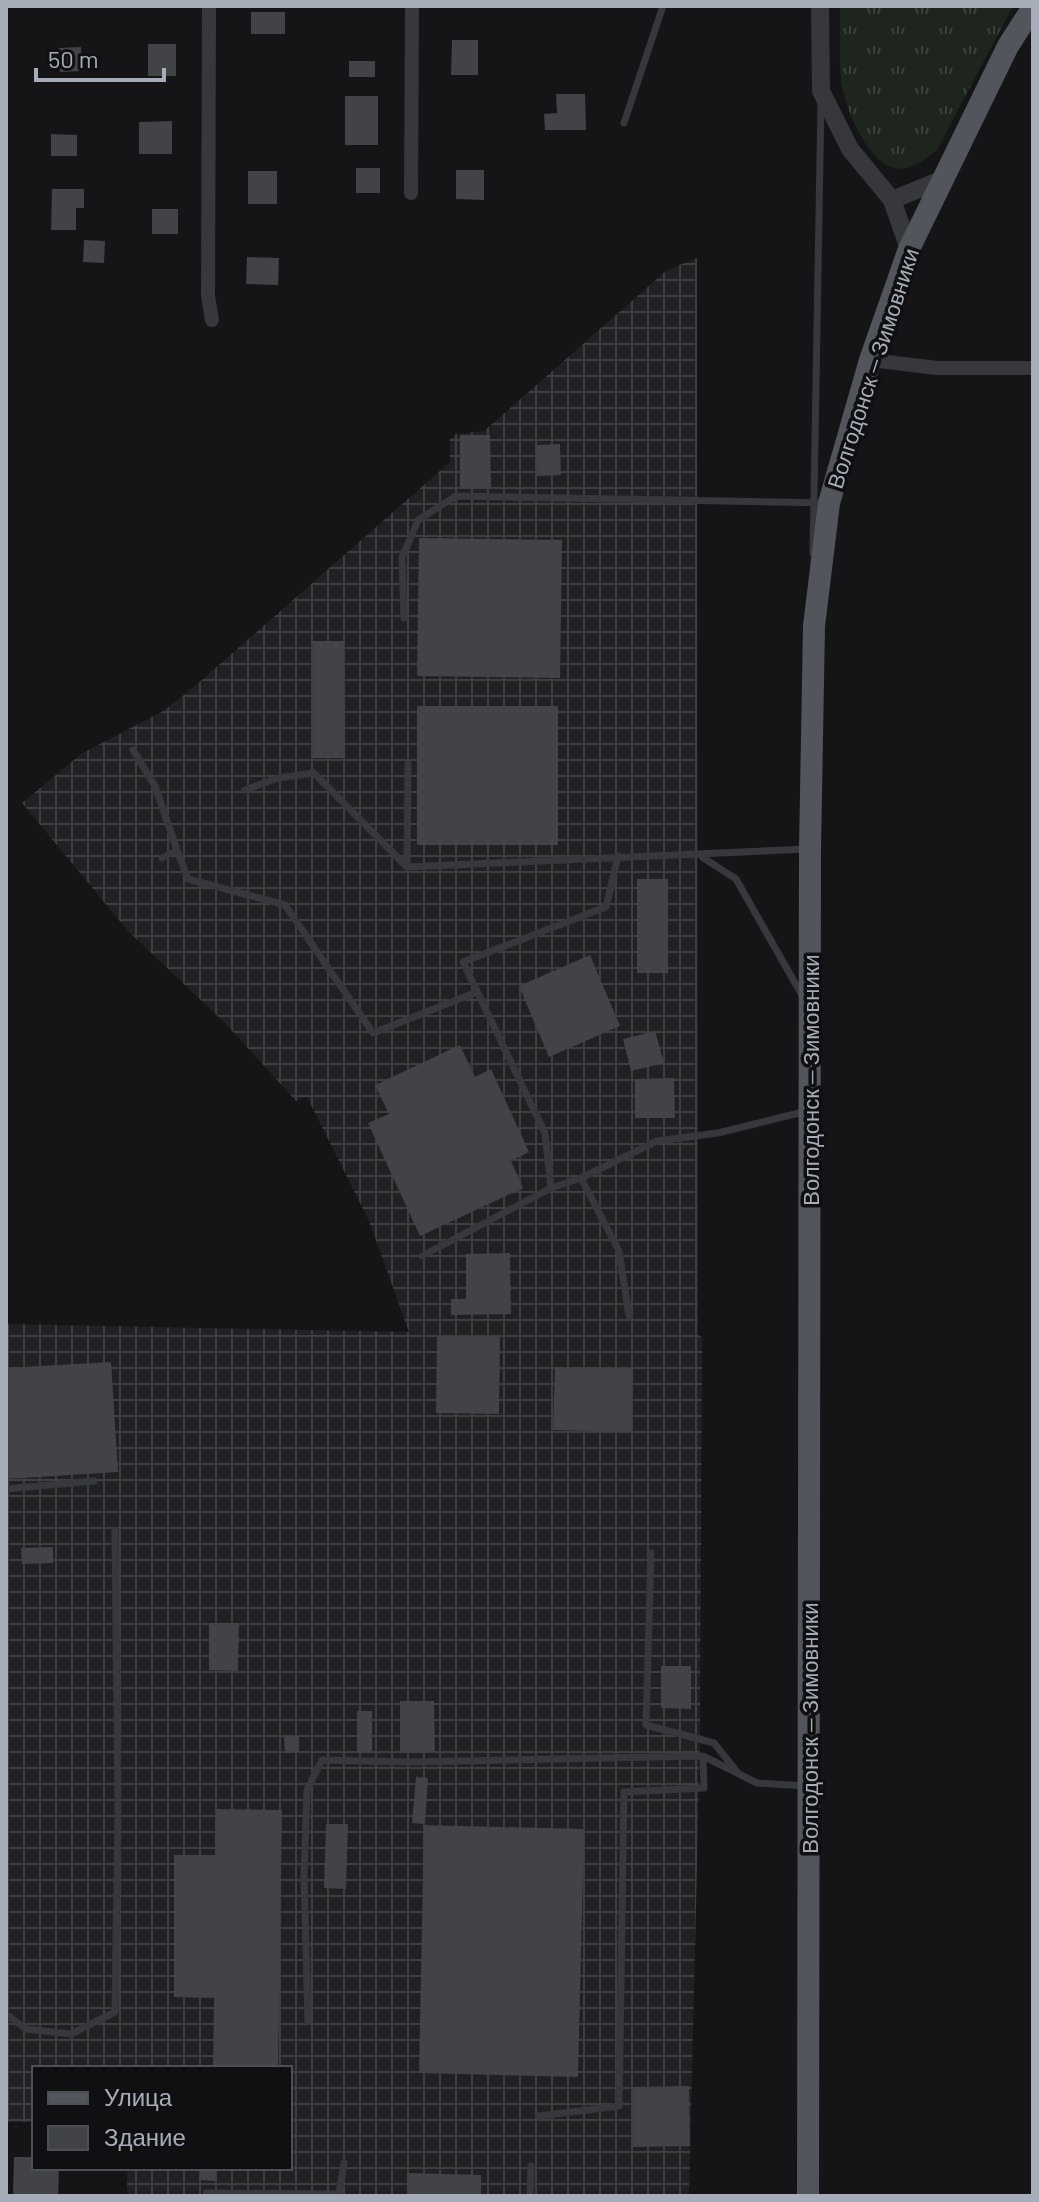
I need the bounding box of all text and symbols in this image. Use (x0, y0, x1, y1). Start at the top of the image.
scale bar (36, 32, 164, 82)
text: 50 m (48, 44, 99, 73)
street label: Волгодонск — Зимовники (821, 245, 924, 492)
street label: Волгодонск — Зимовники (797, 954, 824, 1206)
street label: Волгодонск — Зимовники (796, 1602, 823, 1854)
legend (32, 2066, 292, 2170)
text: Улица (104, 2082, 173, 2111)
text: Здание (104, 2122, 186, 2151)

